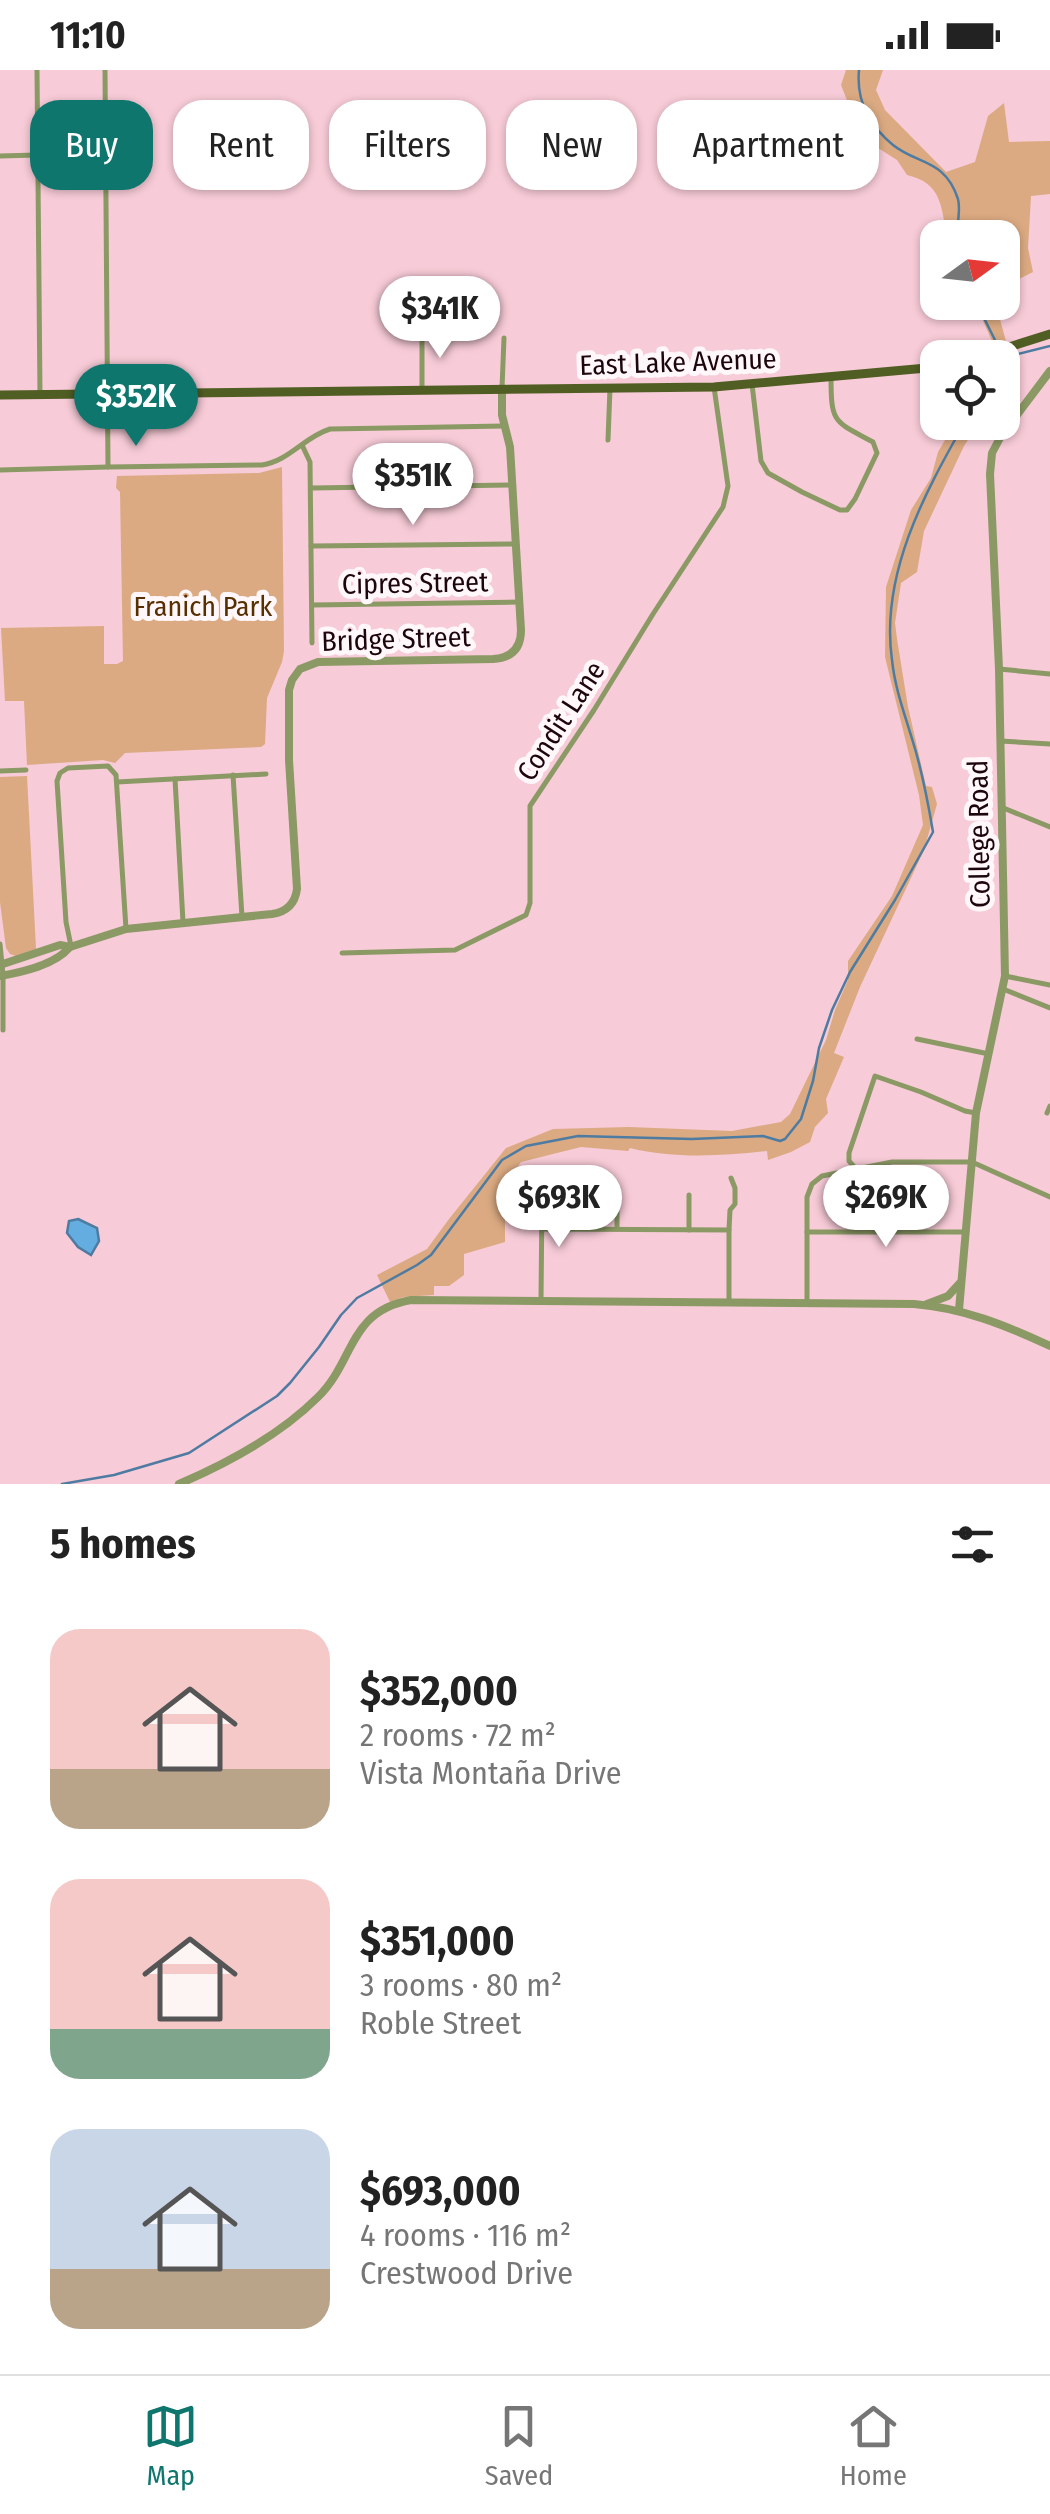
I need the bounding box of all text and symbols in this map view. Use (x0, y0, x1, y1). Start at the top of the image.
text: 11:10 (50, 12, 126, 58)
chip: Buy (30, 100, 153, 190)
chip: Rent (173, 100, 309, 190)
chip: Filters (329, 100, 486, 190)
chip: New (506, 100, 637, 190)
chip: Apartment (657, 100, 879, 190)
north arrow (920, 220, 1020, 320)
map controls (920, 220, 1020, 440)
pin: $341K (370, 276, 510, 361)
text: $341K (401, 289, 479, 327)
button: locate (920, 340, 1020, 440)
street label: East Lake Avenue (579, 342, 777, 382)
pin: $352K (66, 364, 206, 449)
text: $352K (96, 377, 176, 415)
pin: $351K (343, 443, 483, 528)
text: $351K (374, 456, 452, 494)
street label: Cipres Street (342, 565, 489, 601)
park label: Franich Park (134, 590, 273, 623)
street label: Bridge Street (321, 620, 472, 658)
street label: Condit Lane (510, 655, 612, 787)
street label: College Road (961, 760, 997, 908)
pin: $693K (489, 1165, 629, 1250)
pin: $269K (816, 1165, 956, 1250)
text: $693K (518, 1178, 600, 1216)
text: $269K (845, 1178, 927, 1216)
icon: filters (945, 1517, 1000, 1572)
text: 5 homes (50, 1519, 196, 1569)
text: $352,000 (360, 1666, 518, 1716)
icon: home (130, 1669, 250, 1789)
text: 2 rooms · 72 m² (360, 1716, 556, 1754)
text: Vista Montaña Drive (360, 1754, 622, 1792)
text: $351,000 (360, 1916, 515, 1966)
icon: home (130, 1919, 250, 2039)
text: 3 rooms · 80 m² (360, 1966, 562, 2004)
text: Roble Street (360, 2004, 521, 2042)
text: $693,000 (360, 2166, 521, 2216)
icon: home (130, 2169, 250, 2289)
text: 4 rooms · 116 m² (360, 2216, 571, 2254)
text: Crestwood Drive (360, 2254, 573, 2292)
tab: Map (143, 2399, 198, 2492)
tab: Saved (485, 2399, 553, 2492)
tab: Home (840, 2399, 907, 2492)

